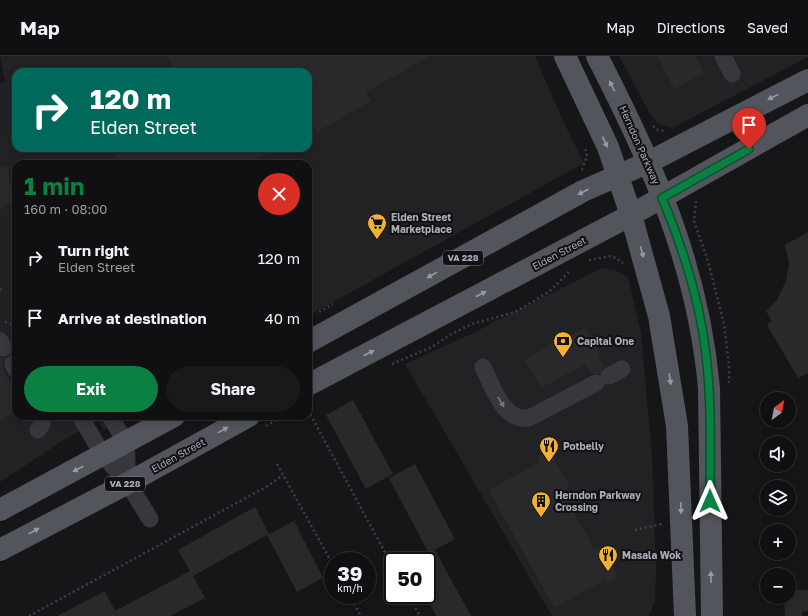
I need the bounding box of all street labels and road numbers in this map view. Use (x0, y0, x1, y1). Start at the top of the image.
street label: Herndon Parkway (617, 104, 663, 187)
street label: Elden Street (530, 234, 588, 272)
road number: VA 228 (443, 251, 483, 265)
street label: Elden Street (149, 435, 207, 475)
road number: VA 228 (105, 477, 145, 491)

